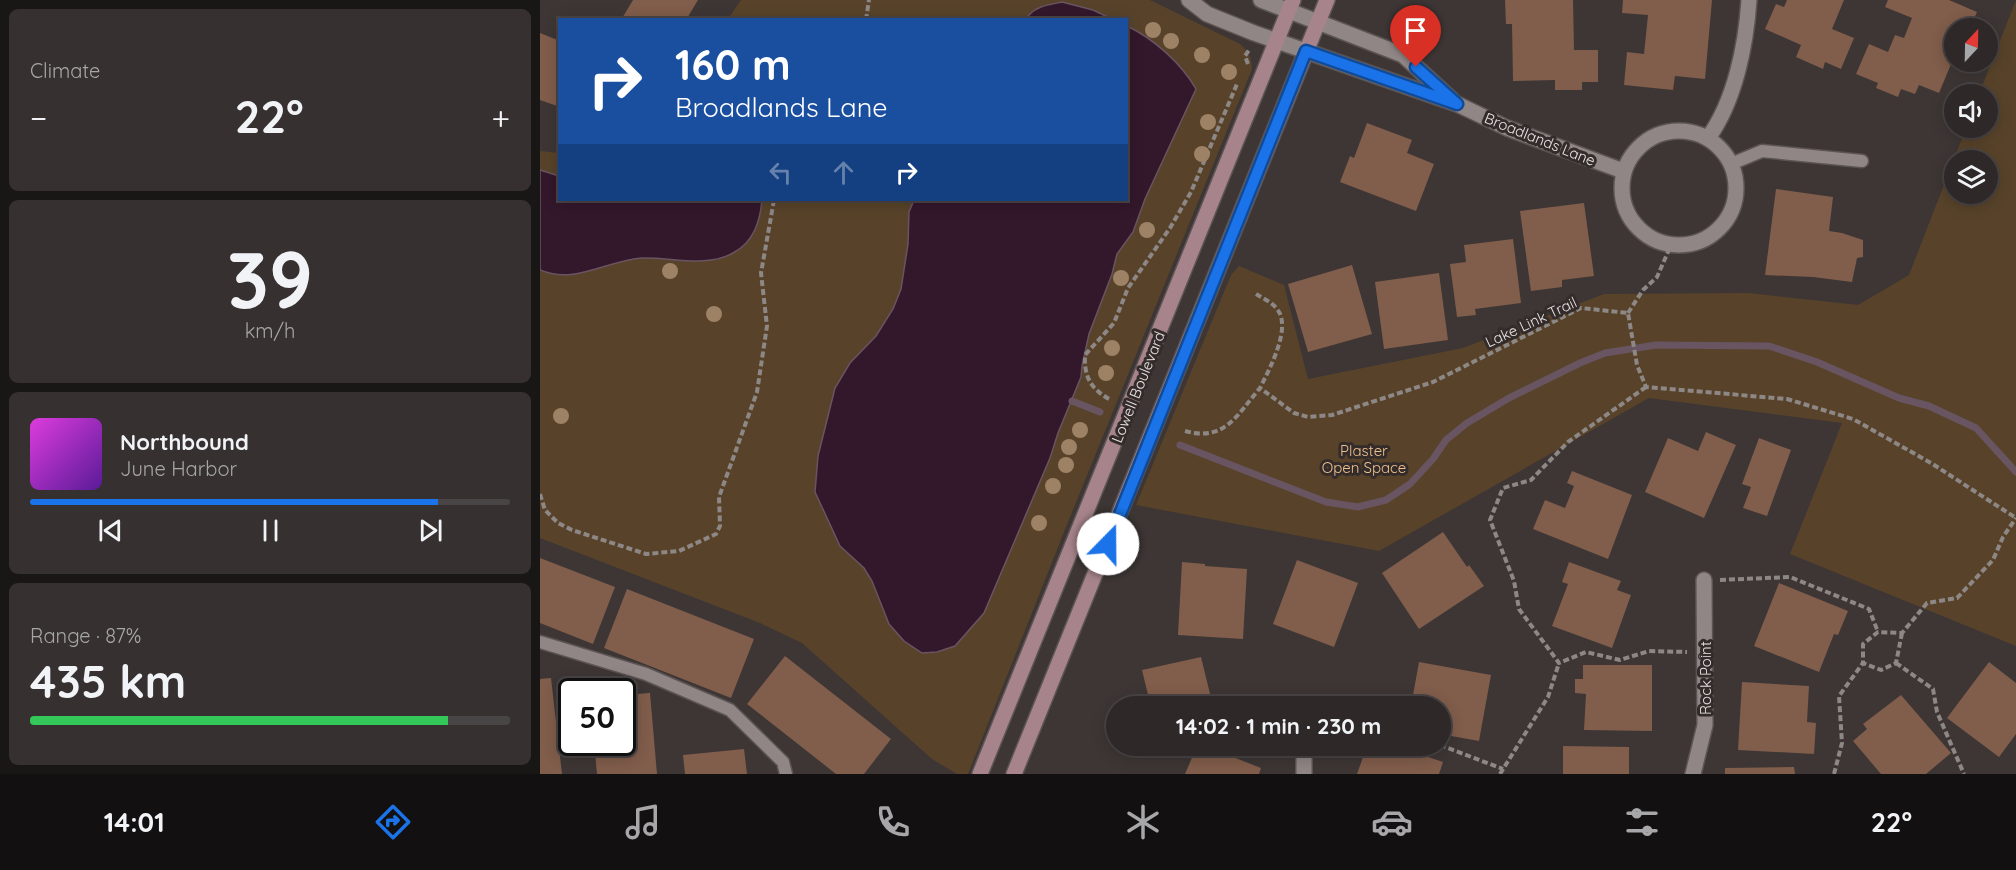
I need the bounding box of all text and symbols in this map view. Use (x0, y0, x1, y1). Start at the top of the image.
pin (1390, 5, 1441, 67)
icon: arrive (1399, 14, 1432, 47)
north arrow (1944, 18, 1998, 72)
map controls (1944, 18, 1998, 204)
text: 160 m (675, 38, 791, 91)
icon: right (576, 42, 654, 120)
text: Climate (30, 58, 100, 83)
button: sound (1944, 84, 1998, 138)
text: 22° (235, 88, 304, 144)
text: Broadlands Lane (675, 90, 888, 124)
text: − (30, 97, 47, 138)
text: + (491, 97, 510, 138)
street label: Broadlands Lane (1482, 108, 1598, 170)
button: layers (1944, 150, 1998, 204)
icon: left (764, 156, 797, 189)
icon: ahead (827, 156, 860, 189)
icon: right (890, 156, 923, 189)
text: 39 (227, 230, 313, 328)
street label: Lake Link Trail (1482, 293, 1580, 351)
text: km/h (245, 318, 295, 343)
street label: Lowell Boulevard (1107, 329, 1169, 445)
text: Northbound (120, 428, 249, 456)
park label: Plaster Open Space (1322, 441, 1406, 477)
text: June Harbor (120, 456, 237, 481)
position arrow (1076, 512, 1140, 576)
icon: previous (94, 514, 127, 547)
icon: pause (254, 514, 287, 547)
icon: next (414, 514, 447, 547)
text: Range · 87% (30, 623, 141, 648)
street label: Rock Point (1696, 641, 1715, 715)
text: 435 km (30, 653, 186, 709)
speed limit sign: 50 (558, 678, 636, 756)
text: 14:02 · 1 min · 230 m (1176, 712, 1381, 740)
icon: directions (372, 801, 414, 843)
icon: music (622, 801, 664, 843)
icon: phone (872, 801, 914, 843)
icon: climate (1122, 801, 1164, 843)
icon: car (1371, 801, 1413, 843)
icon: filters (1621, 801, 1663, 843)
text: 14:01 (104, 805, 165, 839)
text: 22° (1871, 805, 1912, 839)

